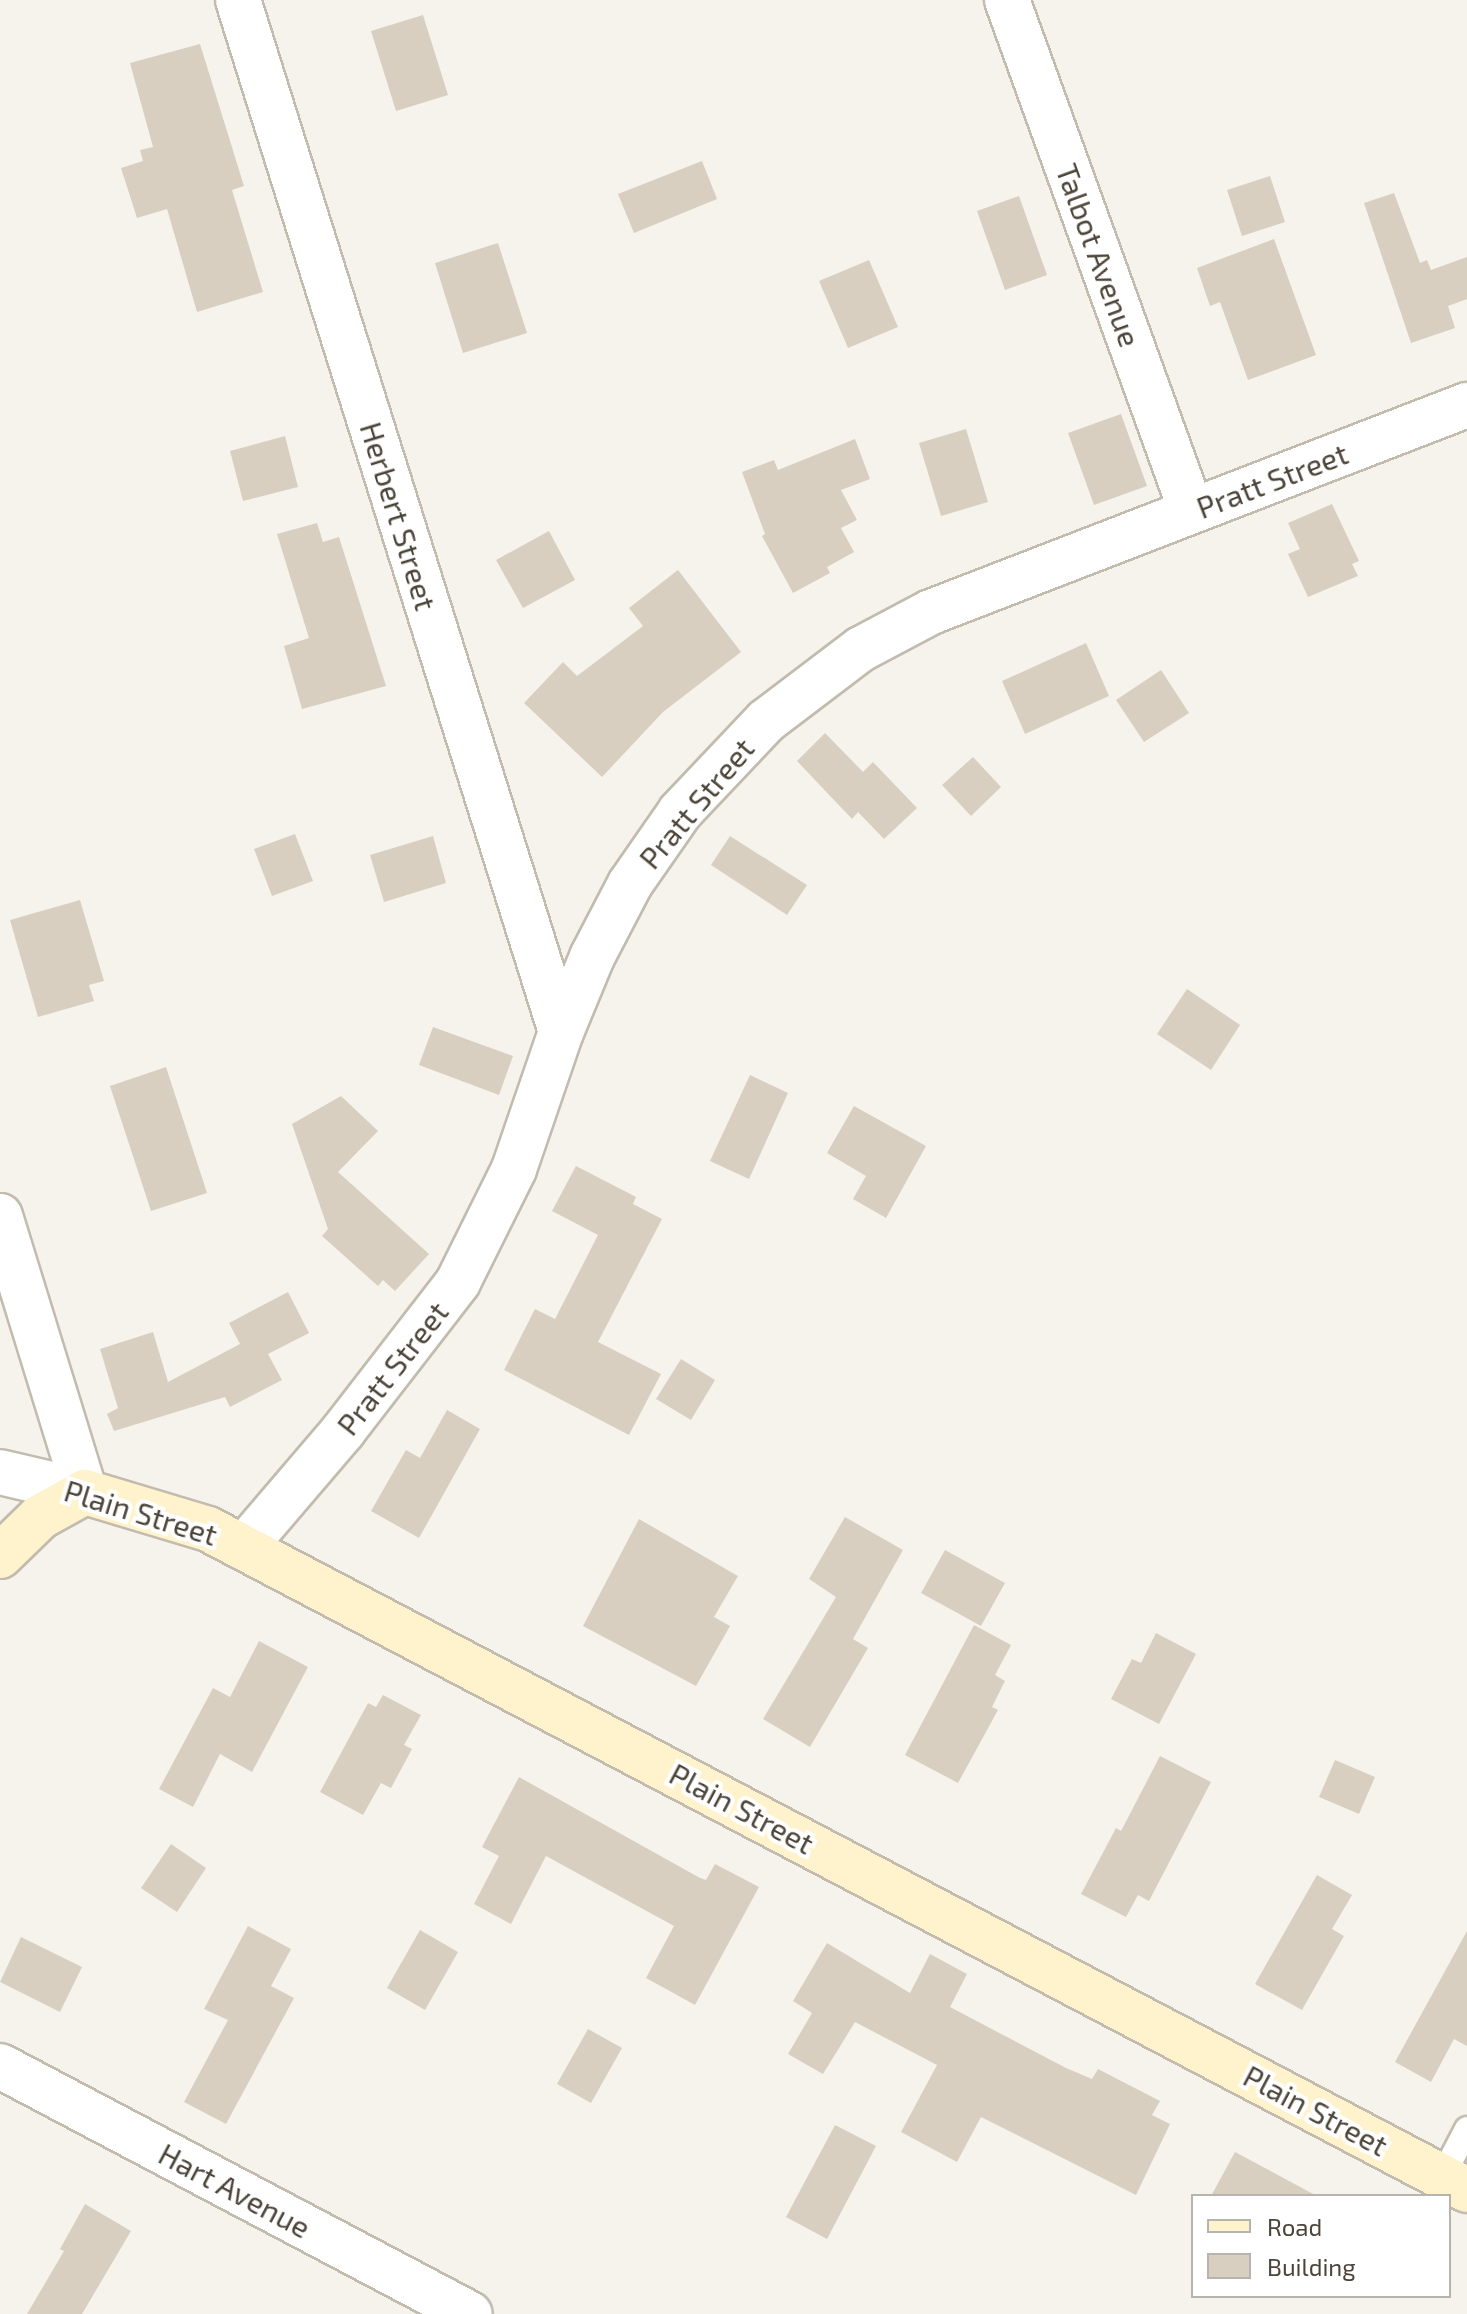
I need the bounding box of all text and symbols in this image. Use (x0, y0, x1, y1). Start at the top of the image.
street label: Talbot Avenue (1049, 158, 1149, 352)
street label: Herbert Street (353, 418, 445, 614)
street label: Pratt Street (1191, 435, 1353, 525)
street label: Pratt Street (631, 730, 761, 876)
street label: Pratt Street (329, 1294, 455, 1442)
street label: Plain Street (60, 1472, 222, 1552)
street label: Plain Street (664, 1755, 820, 1861)
street label: Plain Street (1238, 2057, 1394, 2163)
street label: Hart Avenue (153, 2135, 317, 2245)
legend (1191, 2194, 1451, 2298)
text: Road (1267, 2212, 1322, 2241)
text: Building (1267, 2252, 1356, 2281)

